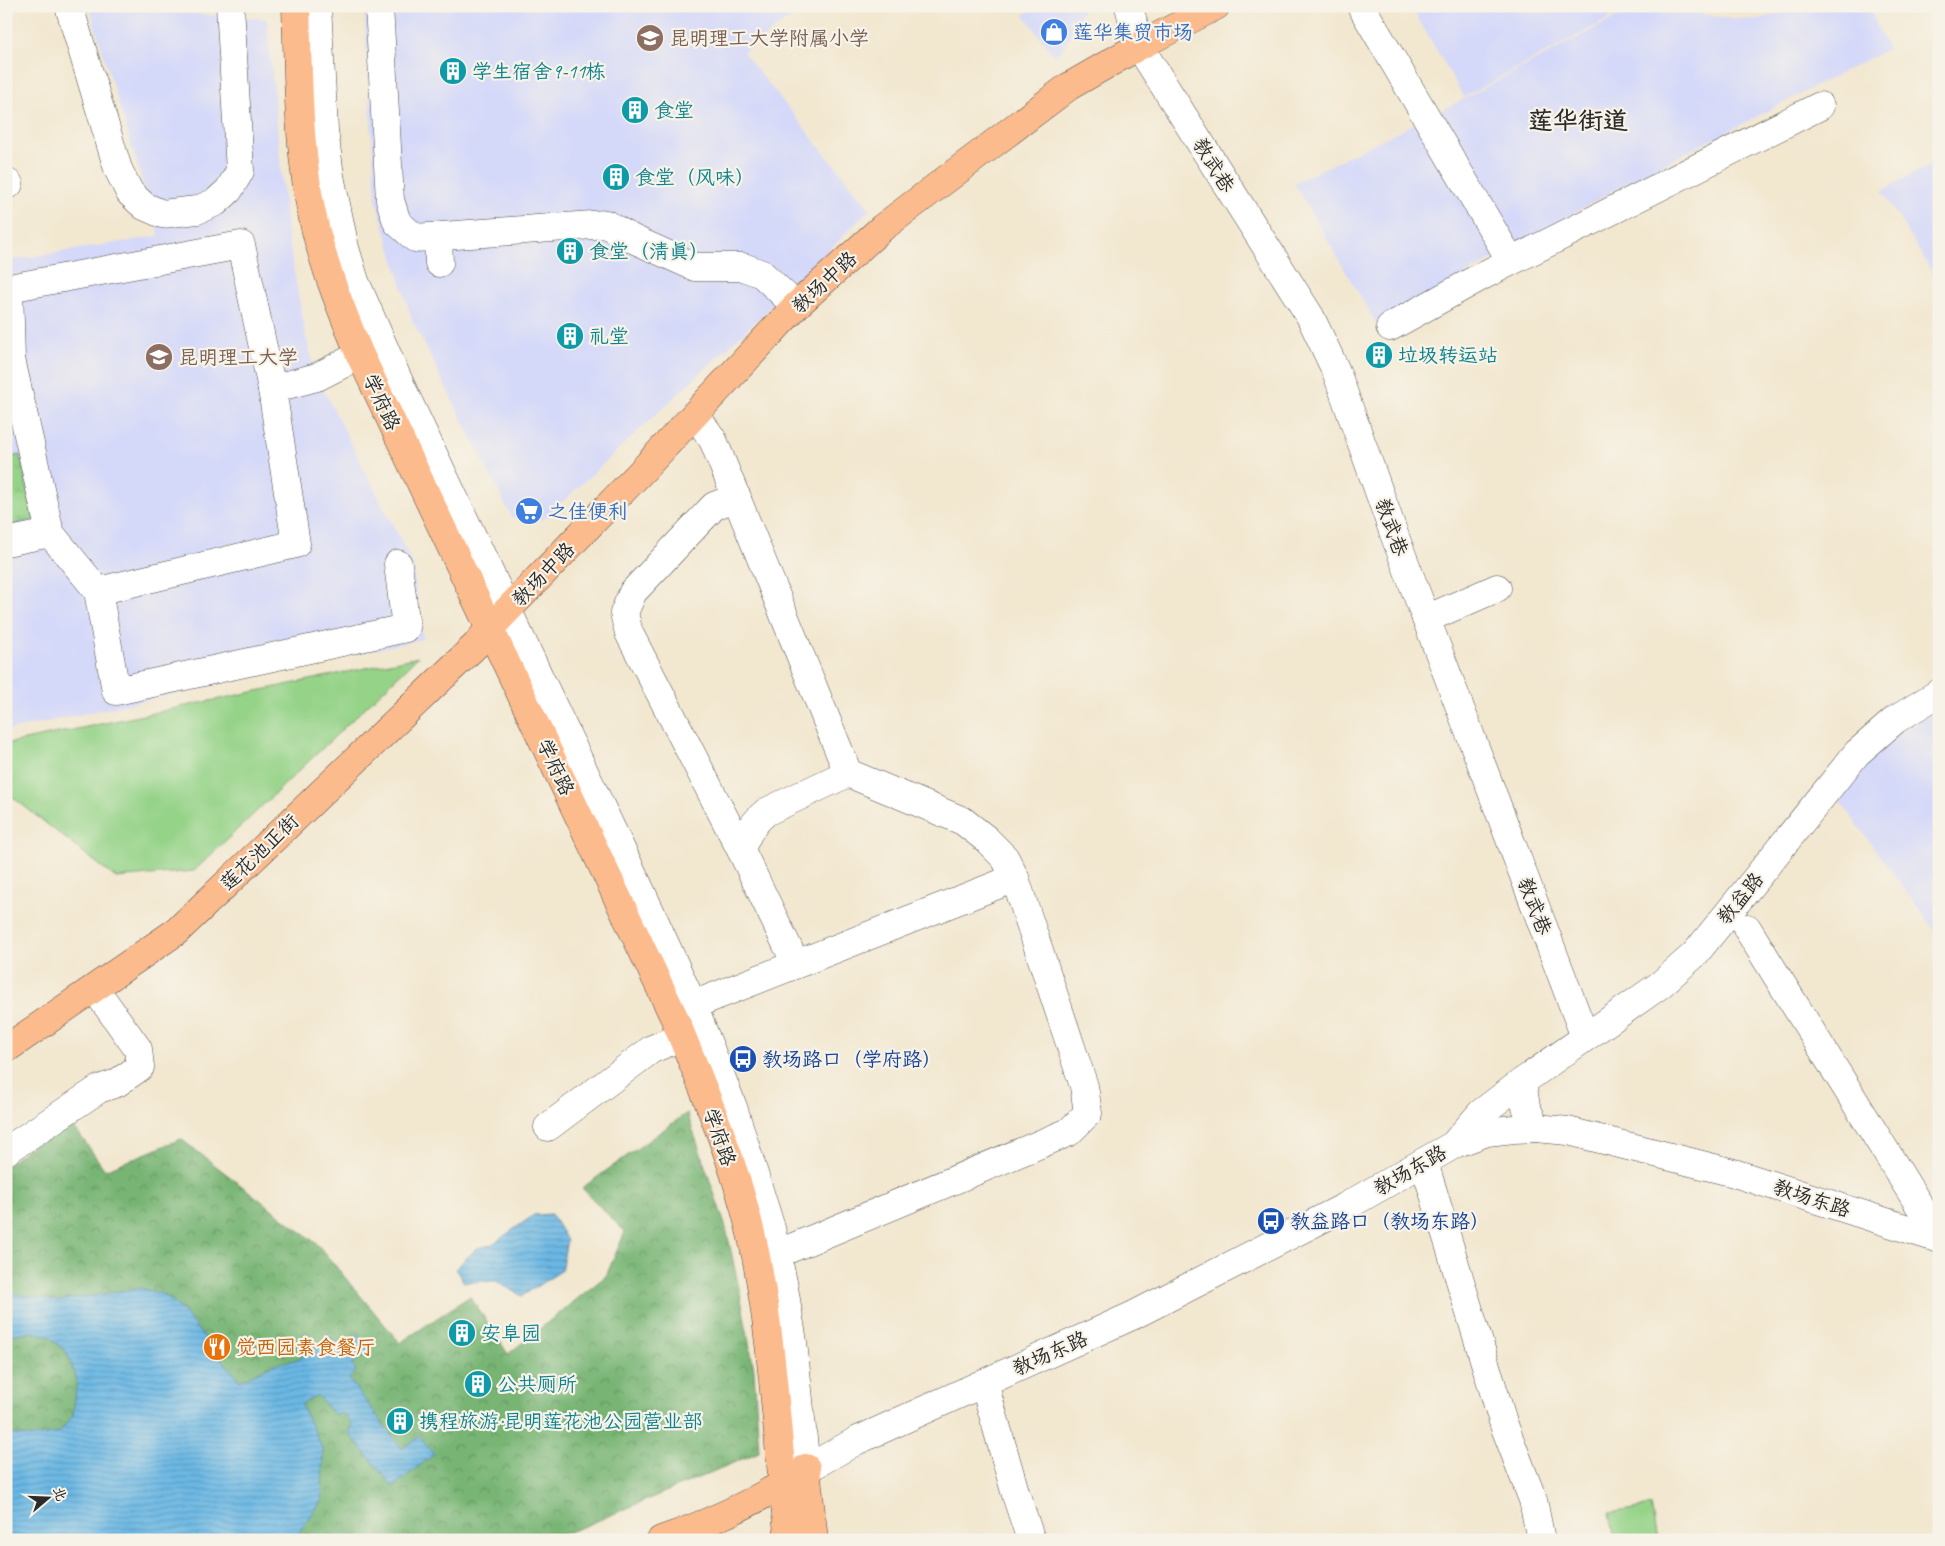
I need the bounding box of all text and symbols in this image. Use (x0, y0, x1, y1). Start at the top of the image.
shop icon: 莲华集贸市场 (1039, 17, 1069, 47)
place label: 莲华集贸市场 (1073, 20, 1193, 45)
school or university icon: 昆明理工大学附属小学 (635, 23, 665, 53)
place label: 昆明理工大学附属小学 (669, 26, 869, 51)
building icon: 学生宿舍9-11栋 (438, 56, 468, 86)
place label: 学生宿舍9-11栋 (472, 59, 606, 84)
building icon: 食堂 (620, 95, 650, 125)
place label: 食堂 (654, 98, 694, 123)
district label: 莲华街道 (1528, 105, 1628, 137)
street label: 教武巷 (1187, 133, 1241, 198)
building icon: 食堂（风味） (601, 162, 631, 192)
place label: 食堂（风味） (635, 165, 755, 190)
building icon: 食堂（清真） (555, 236, 585, 266)
place label: 食堂（清真） (589, 239, 709, 264)
street label: 教场中路 (787, 245, 863, 319)
building icon: 礼堂 (555, 321, 585, 351)
place label: 礼堂 (589, 324, 629, 349)
building icon: 垃圾转运站 (1364, 340, 1394, 370)
school or university icon: 昆明理工大学 (144, 342, 174, 372)
place label: 垃圾转运站 (1398, 343, 1498, 368)
place label: 昆明理工大学 (178, 345, 298, 370)
street label: 学府路 (358, 370, 406, 436)
street label: 教武巷 (1370, 495, 1414, 561)
supermarket icon: 之佳便利 (514, 496, 544, 526)
place label: 之佳便利 (548, 499, 628, 524)
street label: 教场中路 (507, 536, 581, 612)
street label: 学府路 (532, 735, 580, 801)
street label: 莲花池正街 (215, 809, 304, 896)
street label: 教益路 (1712, 866, 1770, 929)
street label: 教武巷 (1512, 874, 1557, 940)
bus stop icon: 教场路口（学府路） (728, 1044, 758, 1074)
place label: 教场路口（学府路） (762, 1047, 942, 1072)
street label: 学府路 (698, 1105, 741, 1171)
street label: 教场东路 (1369, 1139, 1452, 1201)
street label: 教场东路 (1770, 1174, 1855, 1223)
bus stop icon: 教益路口（教场东路） (1256, 1206, 1286, 1236)
place label: 教益路口（教场东路） (1290, 1209, 1490, 1234)
building icon: 安阜园 (447, 1318, 477, 1348)
place label: 安阜园 (481, 1321, 541, 1346)
street label: 教场东路 (1009, 1325, 1093, 1381)
restaurant icon: 觉西园素食餐厅 (202, 1332, 232, 1362)
place label: 觉西园素食餐厅 (236, 1335, 376, 1360)
building icon: 公共厕所 (463, 1369, 493, 1399)
place label: 公共厕所 (497, 1372, 577, 1397)
building icon: 携程旅游·昆明莲花池公园营业部 (385, 1406, 415, 1436)
place label: 携程旅游·昆明莲花池公园营业部 (419, 1409, 703, 1434)
north arrow (22, 1474, 72, 1524)
text: 北 (50, 1485, 70, 1503)

